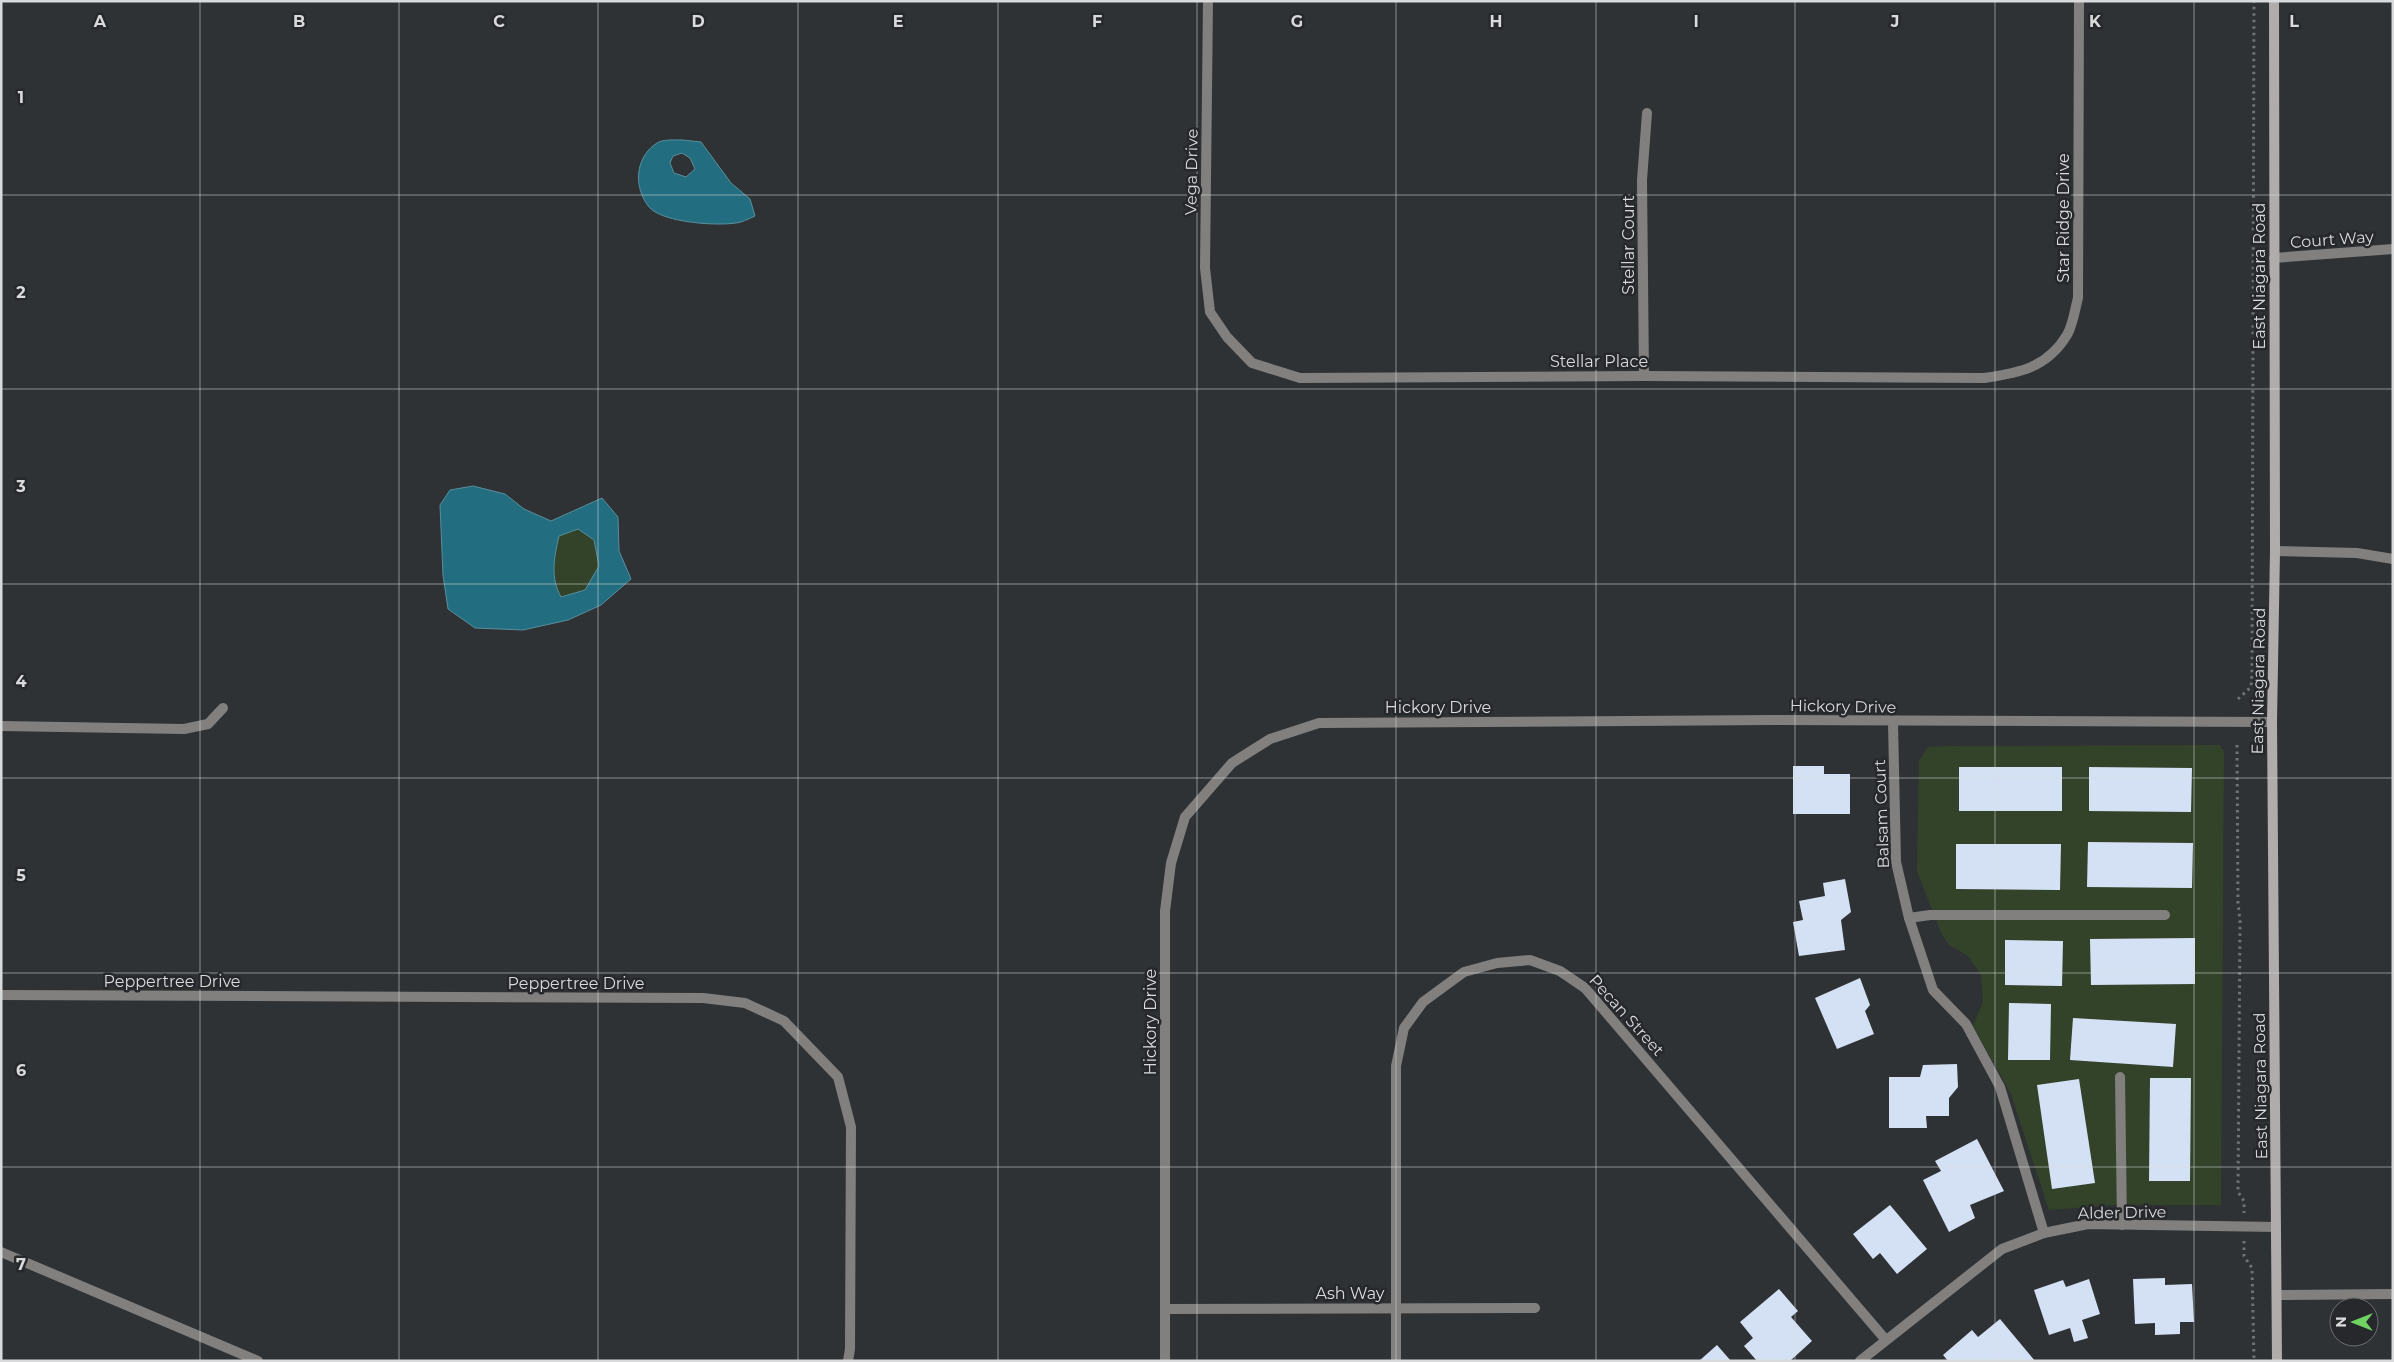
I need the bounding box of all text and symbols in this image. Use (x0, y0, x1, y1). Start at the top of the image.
text: A (93, 12, 107, 31)
text: B (293, 12, 305, 31)
text: C (493, 12, 505, 31)
text: D (691, 12, 705, 31)
text: E (893, 12, 903, 31)
text: F (1092, 12, 1102, 31)
text: G (1291, 12, 1303, 31)
text: H (1490, 12, 1502, 31)
text: I (1693, 12, 1699, 31)
text: J (1890, 12, 1899, 31)
text: K (2089, 12, 2102, 31)
text: L (2289, 12, 2299, 31)
text: 1 (18, 88, 24, 107)
street label: Vega Drive (1181, 129, 1202, 215)
street label: Star Ridge Drive (2054, 153, 2073, 283)
street label: Stellar Court (1619, 195, 1638, 295)
street label: East Niagara Road (2250, 203, 2269, 349)
street label: Court Way (2290, 227, 2375, 252)
text: 2 (16, 283, 26, 302)
street label: Stellar Place (1550, 352, 1648, 371)
text: 3 (15, 477, 26, 496)
street label: East Niagara Road (2248, 607, 2269, 755)
text: 4 (15, 672, 27, 691)
street label: Hickory Drive (1790, 696, 1896, 717)
street label: Hickory Drive (1385, 698, 1491, 717)
street label: Balsam Court (1870, 759, 1893, 869)
text: 5 (16, 866, 26, 885)
street label: Hickory Drive (1141, 969, 1160, 1075)
street label: Pecan Street (1585, 971, 1668, 1060)
street label: Peppertree Drive (103, 972, 241, 991)
street label: Peppertree Drive (507, 974, 645, 993)
street label: East Niagara Road (2250, 1012, 2271, 1160)
text: 6 (16, 1061, 26, 1080)
street label: Alder Drive (2077, 1202, 2167, 1223)
text: 7 (16, 1255, 26, 1274)
street label: Ash Way (1316, 1284, 1385, 1303)
north arrow (2329, 1297, 2379, 1347)
text: N (2332, 1316, 2350, 1328)

